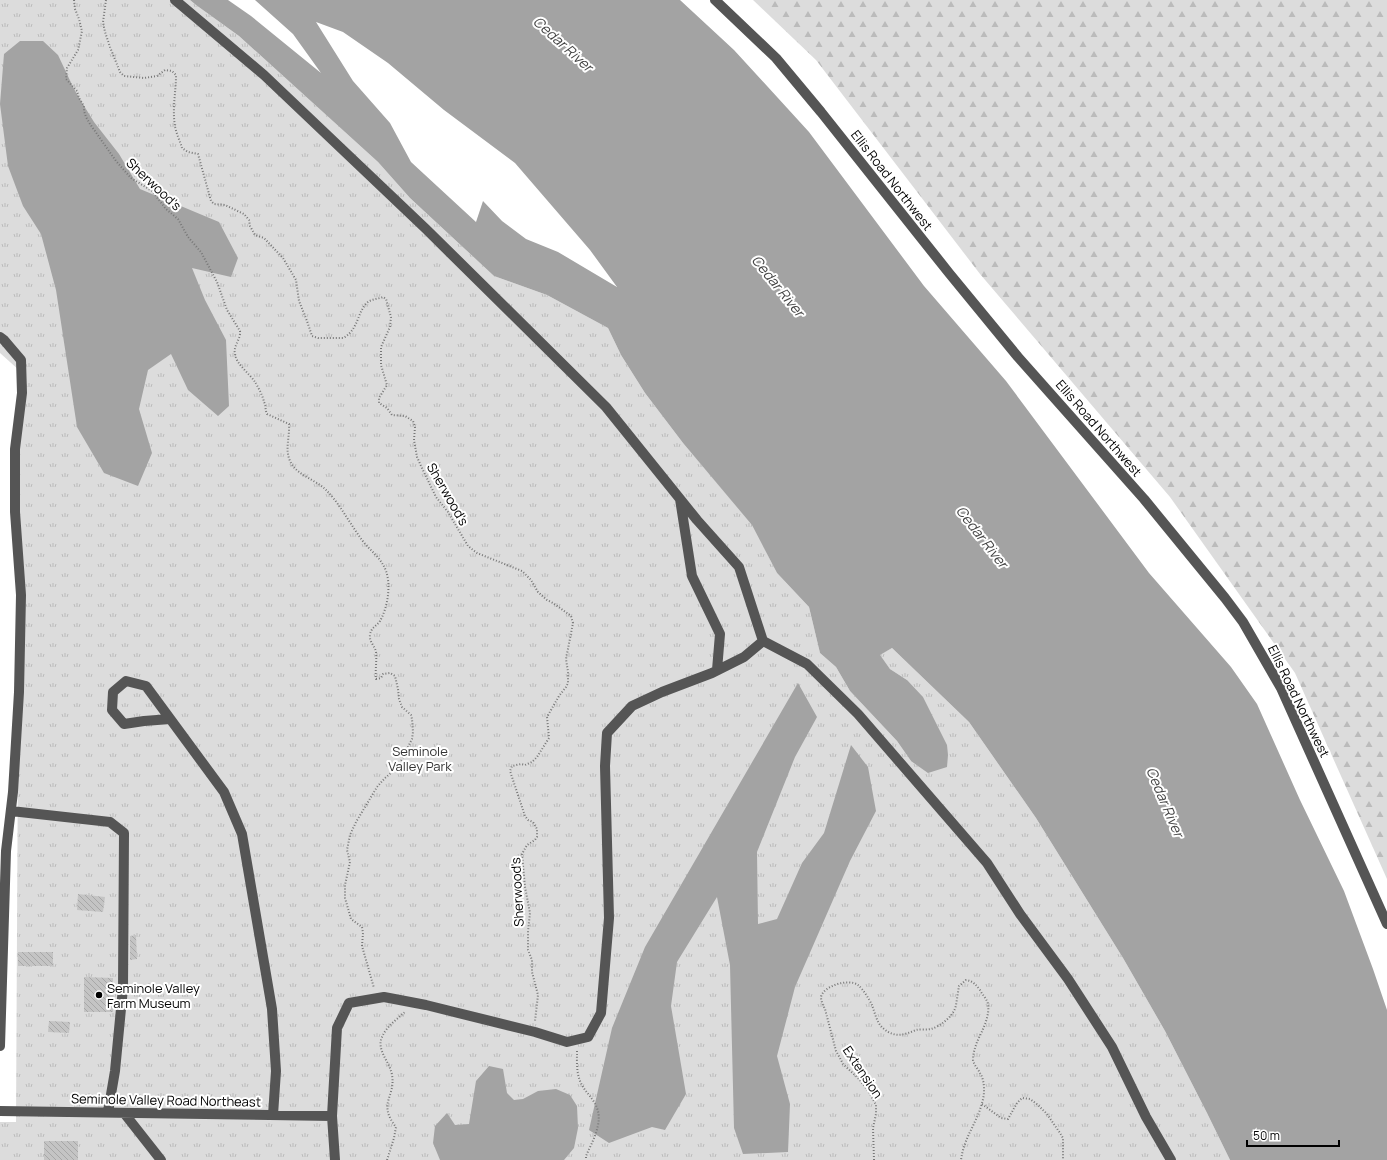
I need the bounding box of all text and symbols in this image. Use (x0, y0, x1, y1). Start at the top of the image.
water label: Cedar River (529, 12, 599, 77)
street label: Ellis Road Northwest (847, 126, 937, 234)
street label: Sherwood's (122, 154, 186, 214)
water label: Cedar River (748, 251, 810, 322)
street label: Ellis Road Northwest (1052, 376, 1146, 480)
street label: Sherwood's (423, 459, 473, 529)
water label: Cedar River (952, 502, 1014, 573)
street label: Ellis Road Northwest (1264, 642, 1334, 760)
park label: Seminole Valley Park (388, 742, 452, 775)
water label: Cedar River (1142, 764, 1189, 841)
street label: Sherwood's (506, 857, 528, 927)
place label: Seminole Valley Farm Museum (107, 979, 200, 1012)
marker: Seminole Valley Farm Museum (94, 990, 104, 1000)
street label: Extension (839, 1042, 887, 1102)
street label: Seminole Valley Road Northeast (71, 1089, 261, 1111)
scale bar (1247, 1122, 1339, 1148)
text: 50 m (1253, 1127, 1280, 1144)

